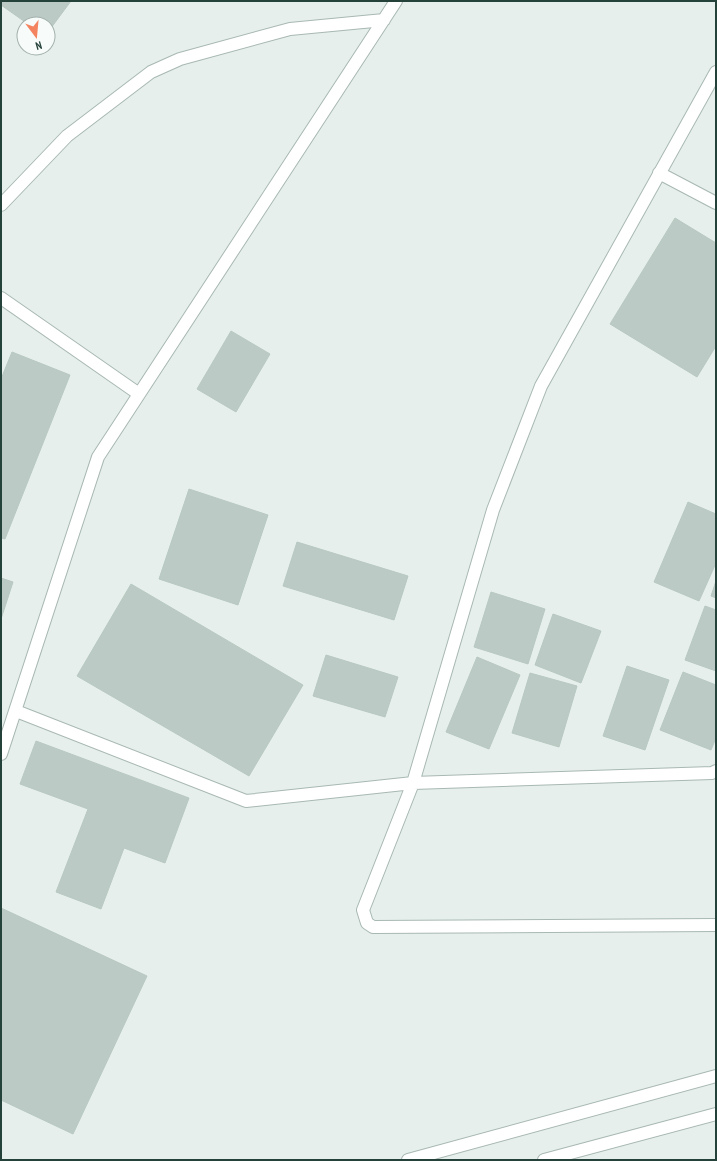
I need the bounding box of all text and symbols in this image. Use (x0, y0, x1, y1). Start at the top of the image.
north arrow (16, 16, 56, 56)
text: N (34, 38, 44, 53)

